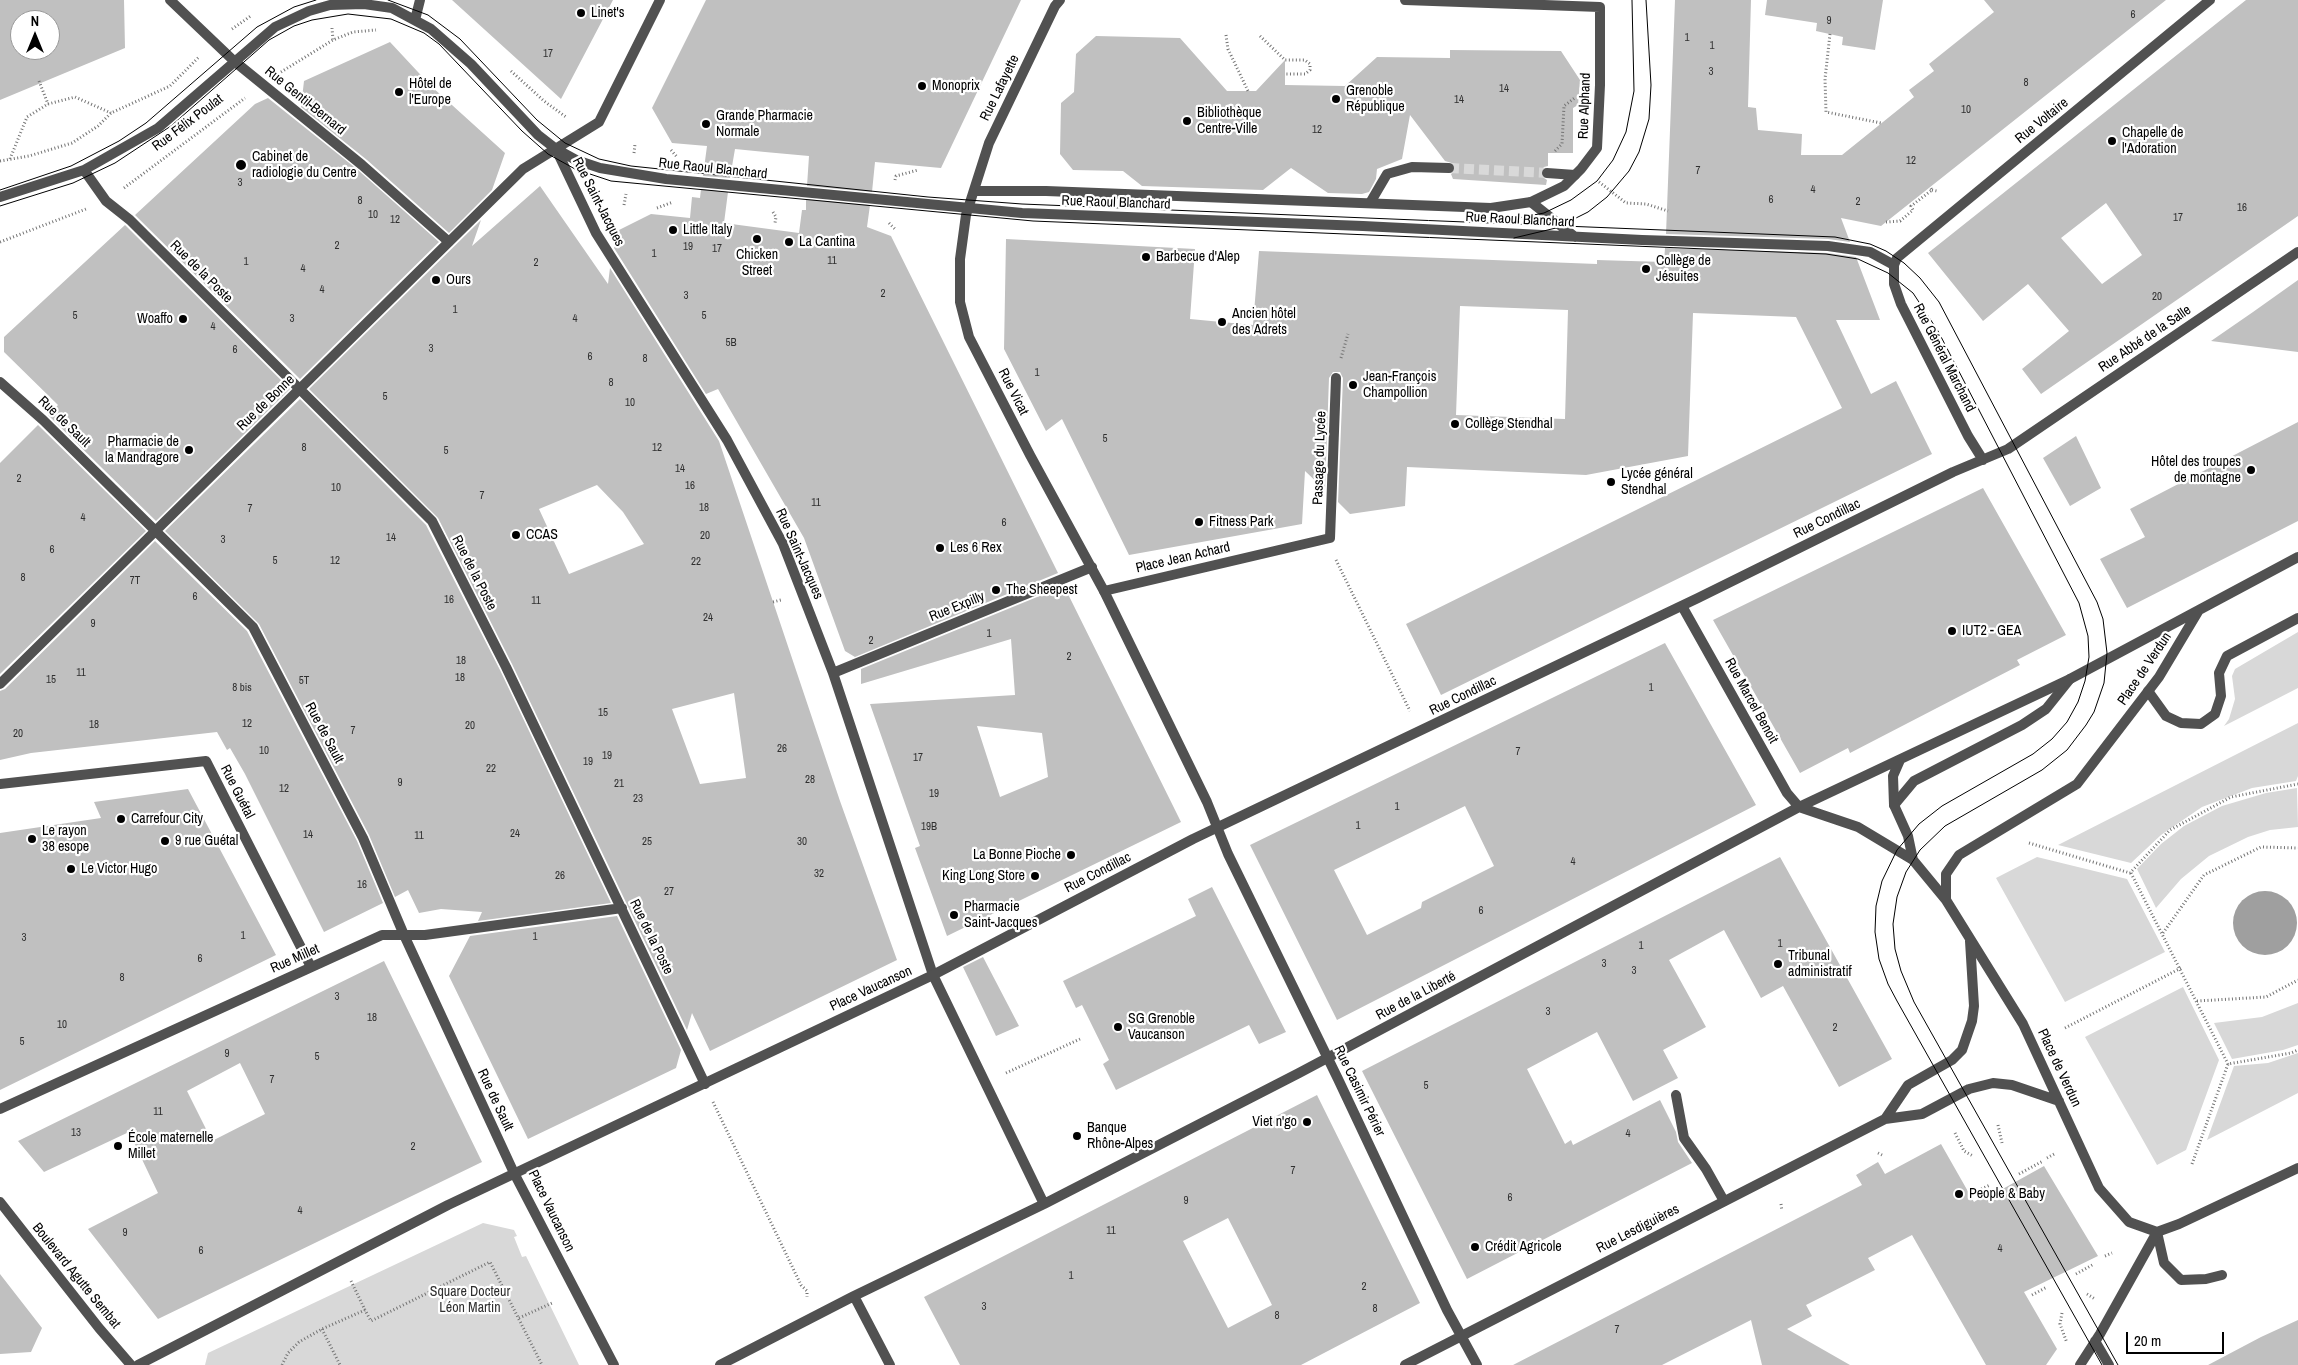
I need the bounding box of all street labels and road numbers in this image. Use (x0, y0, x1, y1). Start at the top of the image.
street label: Rue Lafayette (977, 52, 1023, 124)
street label: Rue Gentil-Bernard (261, 63, 349, 139)
street label: Rue Alphand (1575, 73, 1595, 139)
street label: Rue Félix Poulat (149, 91, 227, 155)
street label: Rue Voltaire (2012, 95, 2072, 147)
street label: Rue Saint-Jacques (568, 155, 628, 249)
street label: Rue Raoul Blanchard (658, 155, 768, 183)
street label: Rue Raoul Blanchard (1061, 193, 1171, 213)
street label: Rue Raoul Blanchard (1465, 209, 1575, 231)
street label: Rue de la Poste (166, 237, 236, 307)
street label: Rue Général Marchand (1909, 301, 1979, 415)
street label: Rue Abbé de la Salle (2096, 302, 2194, 376)
street label: Rue Vicat (994, 366, 1032, 418)
street label: Rue de Bonne (234, 371, 298, 435)
street label: Rue de Sault (34, 393, 94, 451)
street label: Passage du Lycée (1310, 411, 1330, 505)
street label: Rue Condillac (1791, 496, 1863, 542)
street label: Rue Saint-Jacques (771, 506, 827, 602)
street label: Rue de la Poste (448, 533, 500, 613)
street label: Place Jean Achard (1134, 539, 1232, 577)
street label: Rue Expilly (927, 588, 987, 626)
street label: Place de Verdun (2114, 629, 2176, 709)
street label: Rue Marcel Benoit (1721, 655, 1781, 747)
street label: Rue Condillac (1427, 673, 1499, 719)
street label: Rue de Sault (301, 700, 347, 766)
street label: Rue Guétal (216, 762, 258, 822)
street label: Rue Condillac (1062, 849, 1134, 897)
street label: Rue de la Poste (626, 897, 676, 977)
street label: Rue Millet (268, 941, 322, 977)
street label: Place Vaucanson (827, 963, 915, 1015)
street label: Rue de la Liberté (1373, 968, 1459, 1024)
street label: Place de Verdun (2034, 1026, 2084, 1110)
street label: Rue Casimir Périer (1330, 1043, 1388, 1139)
street label: Rue de Sault (473, 1066, 517, 1134)
street label: Place Vaucanson (524, 1168, 578, 1254)
street label: Rue Lesdiguières (1594, 1201, 1682, 1257)
street label: Boulevard Agutte Sembat (28, 1220, 124, 1332)

